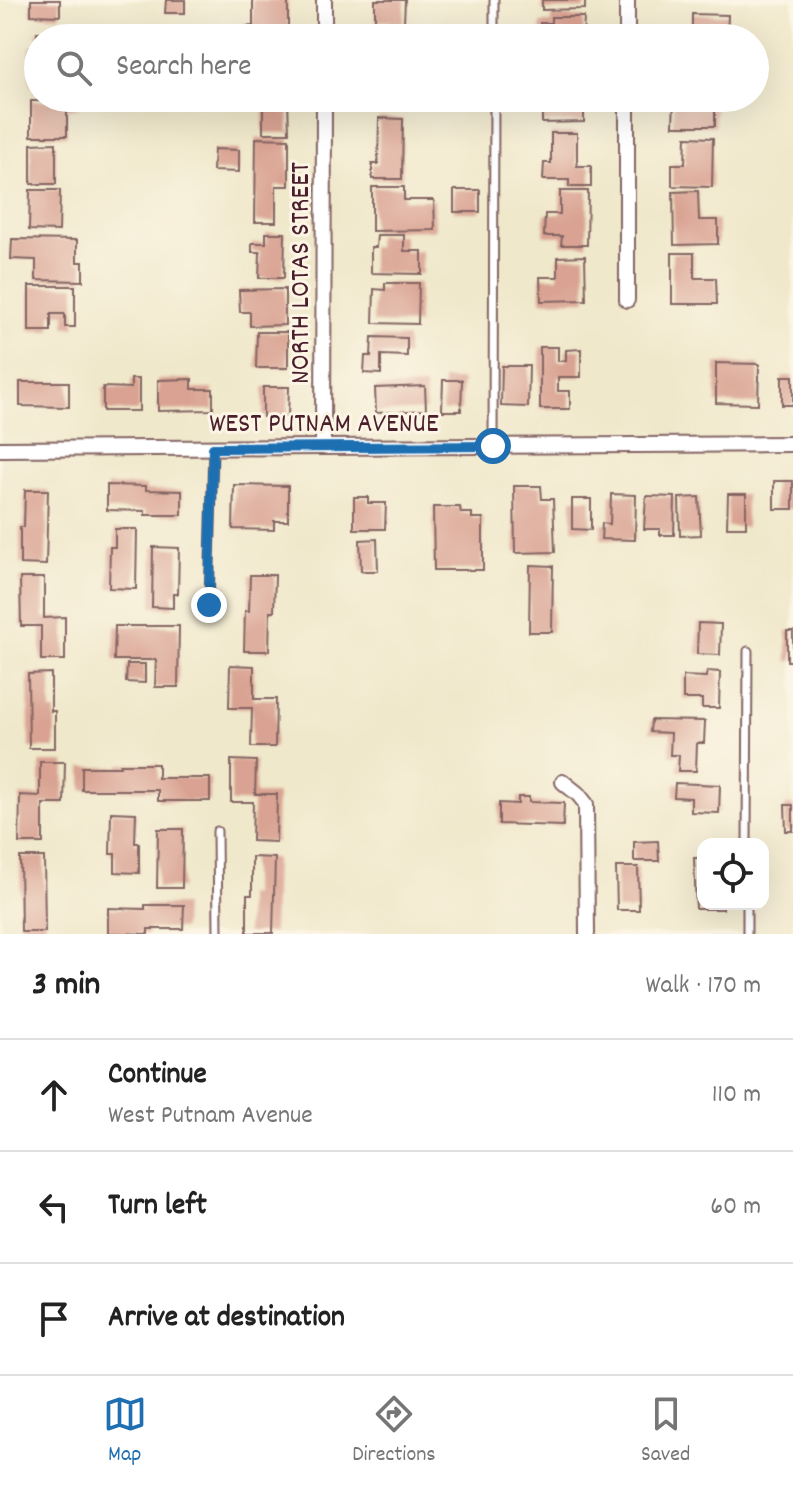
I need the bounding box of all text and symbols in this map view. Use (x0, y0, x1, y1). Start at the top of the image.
search box (24, 24, 769, 112)
icon: search (52, 46, 96, 90)
text: Search here (116, 47, 252, 90)
street label: NORTH LOTAS STREET (283, 162, 323, 384)
street label: WEST PUTNAM AVENUE (209, 406, 439, 446)
route start (475, 428, 511, 464)
route end (191, 587, 227, 623)
map controls (697, 838, 769, 910)
button: locate (697, 838, 769, 910)
text: 3 min (32, 962, 100, 1011)
text: Walk · 170 m (646, 968, 761, 1005)
text: Continue (108, 1055, 207, 1098)
icon: ahead (32, 1073, 76, 1117)
text: 110 m (712, 1077, 761, 1114)
text: West Putnam Avenue (108, 1098, 313, 1135)
icon: left (32, 1185, 76, 1229)
text: Turn left (108, 1186, 207, 1229)
text: 60 m (710, 1189, 761, 1226)
icon: arrive (32, 1297, 76, 1341)
text: Arrive at destination (108, 1298, 345, 1341)
tab: Map (103, 1392, 147, 1471)
tab: Directions (352, 1392, 436, 1471)
tab: Saved (641, 1392, 690, 1471)

